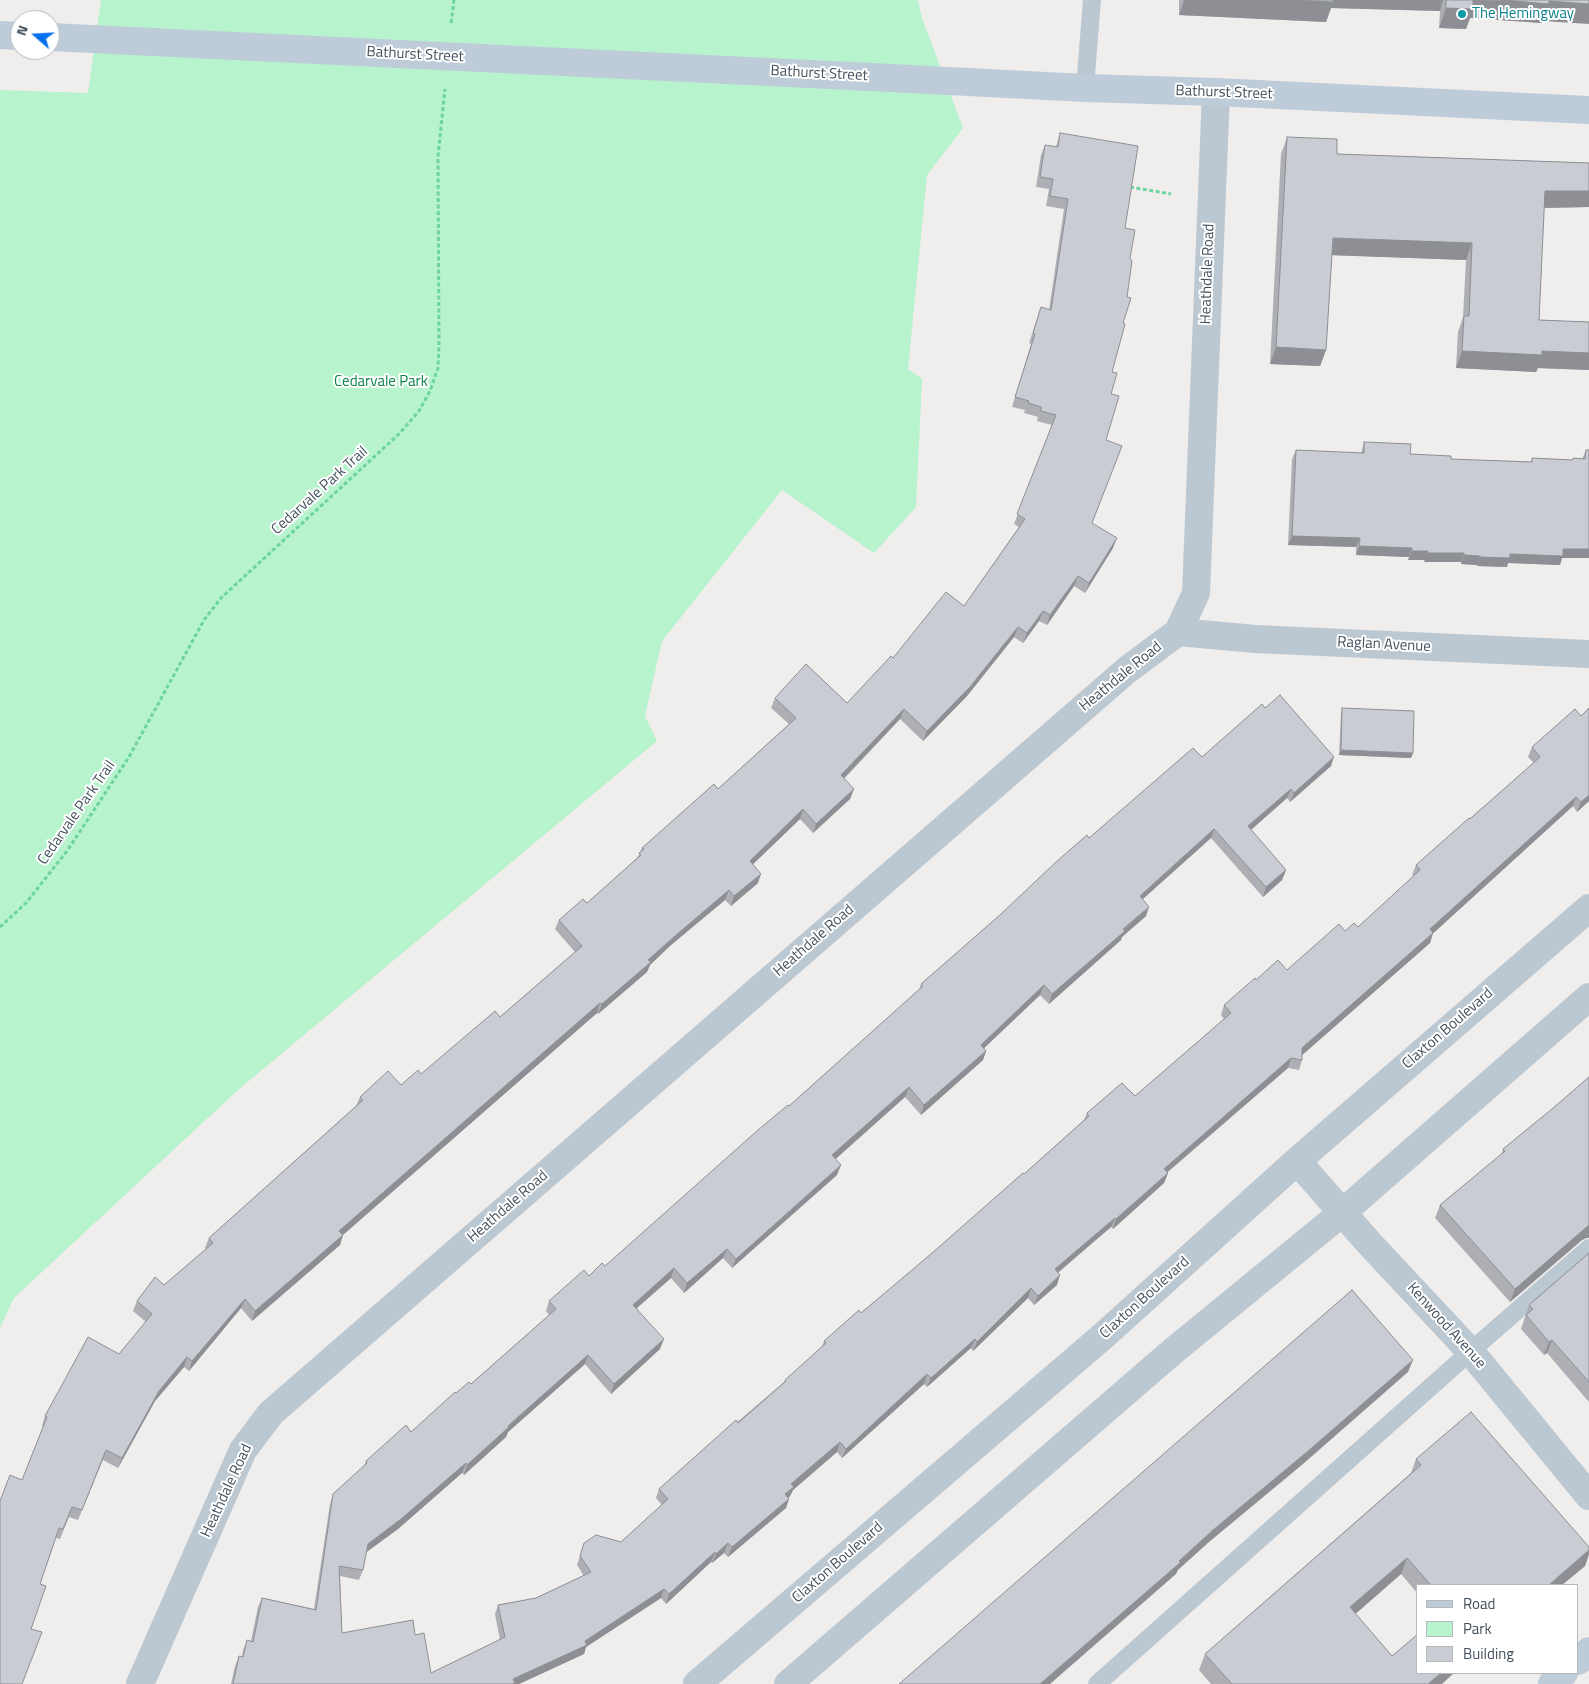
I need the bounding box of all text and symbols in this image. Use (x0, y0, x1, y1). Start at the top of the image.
place label: The Hemingway (1472, 5, 1574, 23)
marker: The Hemingway (1456, 8, 1468, 20)
north arrow (10, 10, 60, 60)
text: N (10, 22, 33, 38)
street label: Bathurst Street (366, 43, 464, 67)
street label: Bathurst Street (770, 62, 868, 86)
street label: Bathurst Street (1175, 82, 1273, 104)
street label: Heathdale Road (1197, 223, 1219, 325)
park label: Cedarvale Park (334, 373, 428, 391)
street label: Cedarvale Park Trail (268, 443, 372, 539)
street label: Raglan Avenue (1337, 634, 1431, 656)
street label: Heathdale Road (1076, 638, 1166, 716)
street label: Cedarvale Park Trail (34, 757, 120, 869)
street label: Heathdale Road (770, 901, 858, 981)
street label: Claxton Boulevard (1399, 985, 1497, 1073)
street label: Heathdale Road (464, 1167, 552, 1247)
street label: Claxton Boulevard (1097, 1253, 1193, 1343)
street label: Kenwood Avenue (1403, 1279, 1489, 1373)
street label: Heathdale Road (198, 1442, 256, 1540)
street label: Claxton Boulevard (789, 1519, 887, 1607)
legend (1416, 1584, 1579, 1674)
text: Road (1463, 1592, 1495, 1615)
text: Park (1463, 1617, 1492, 1640)
text: Building (1463, 1642, 1514, 1665)

